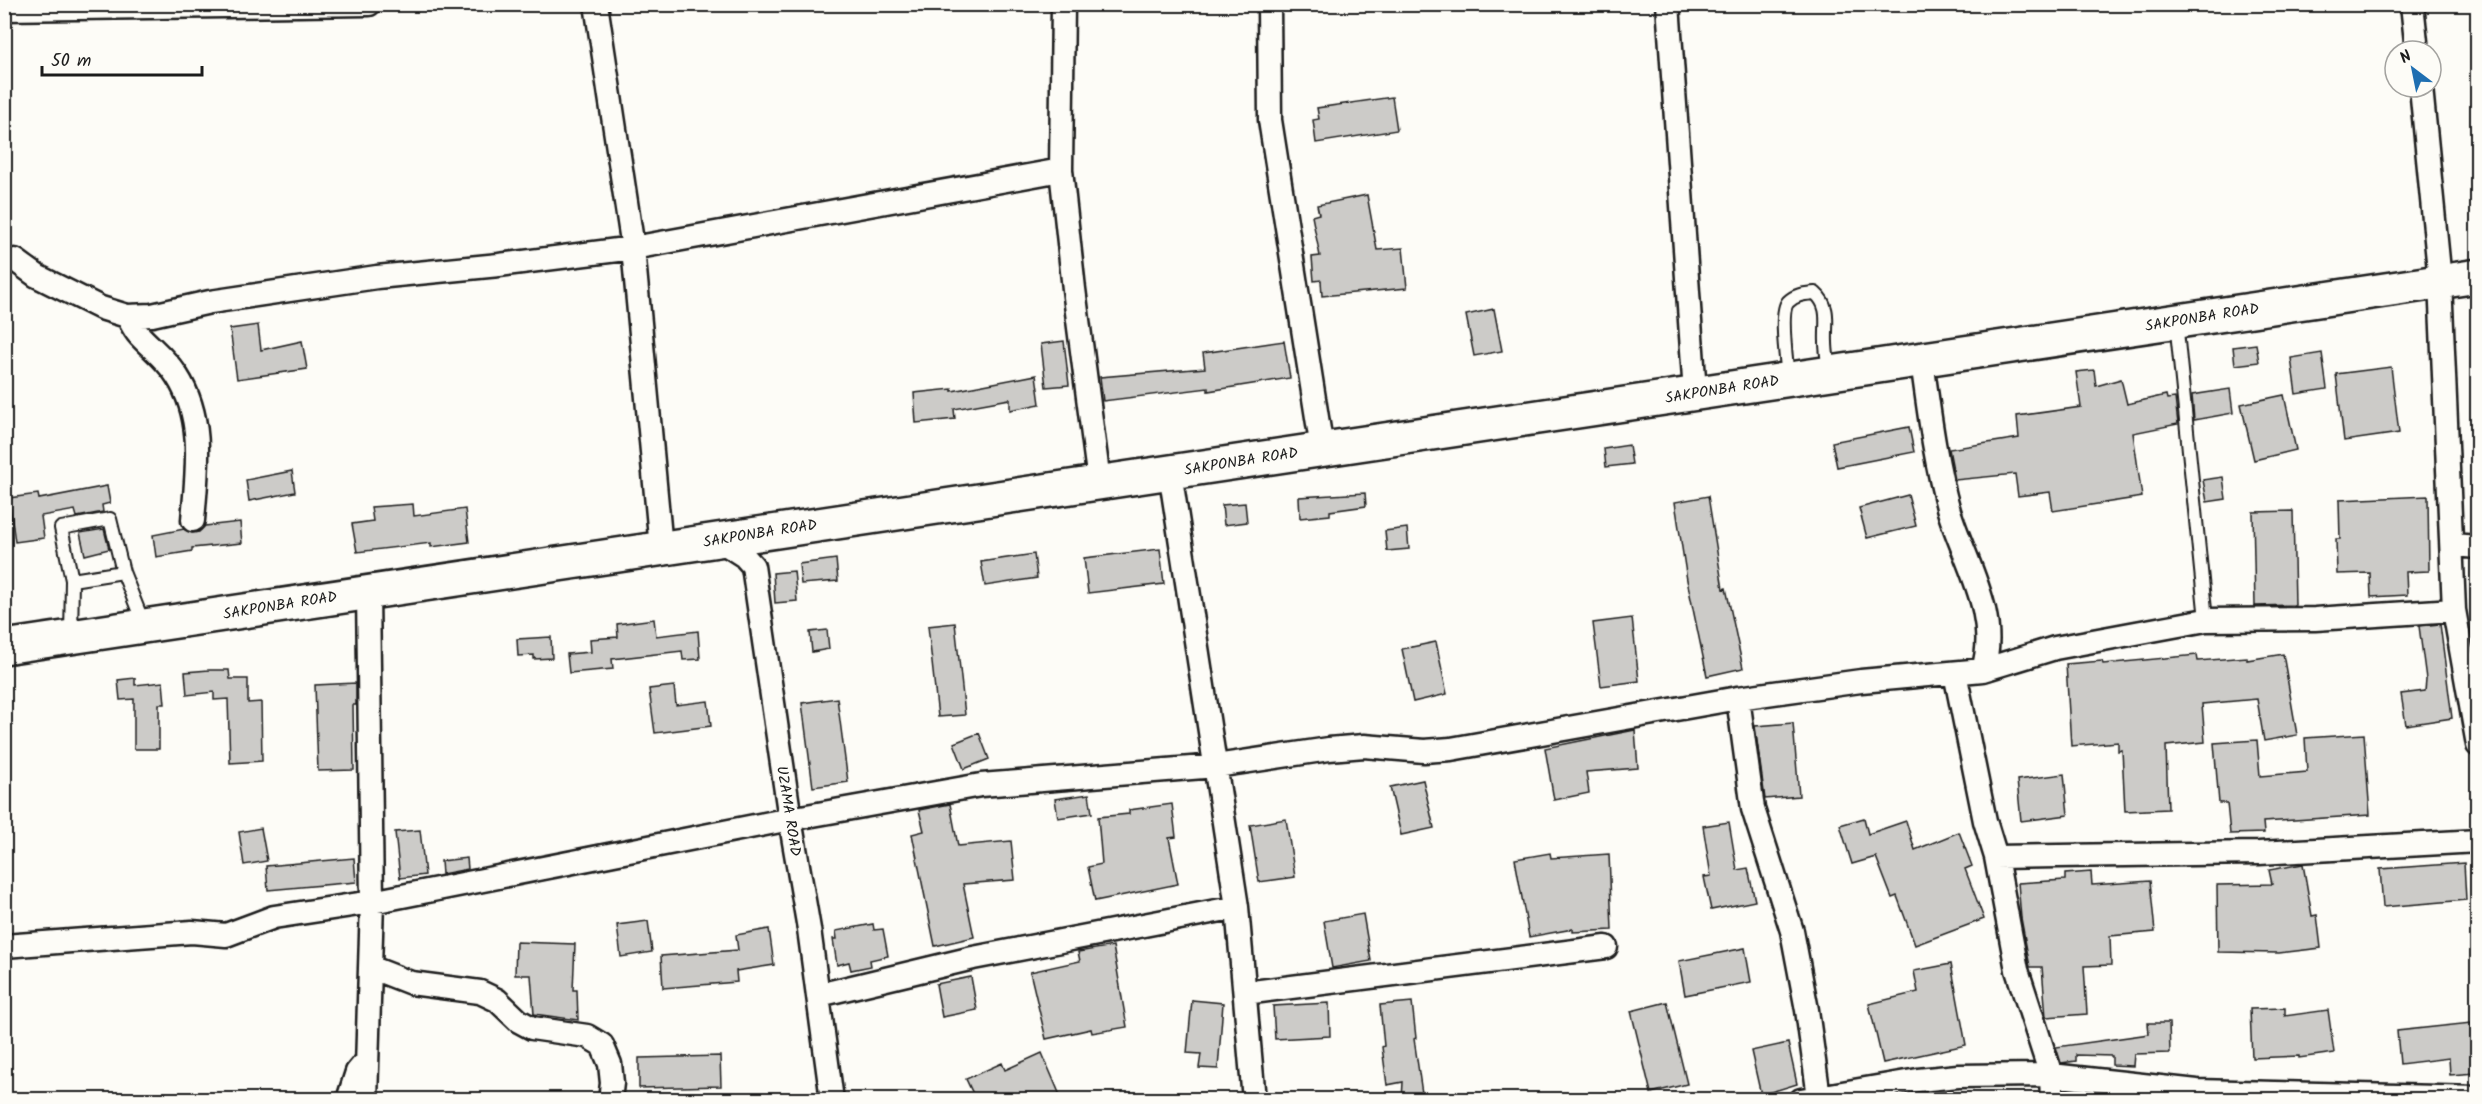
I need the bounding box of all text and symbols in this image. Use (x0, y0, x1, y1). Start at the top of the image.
scale bar (42, 39, 202, 77)
north arrow (2383, 39, 2443, 99)
text: N (2395, 44, 2417, 71)
text: 50 m (51, 47, 91, 76)
street label: SAKPONBA ROAD (2144, 297, 2261, 339)
street label: SAKPONBA ROAD (1664, 369, 1781, 411)
street label: SAKPONBA ROAD (1183, 441, 1300, 483)
street label: SAKPONBA ROAD (702, 513, 819, 555)
street label: SAKPONBA ROAD (222, 585, 339, 627)
street label: UZAMA ROAD (769, 764, 807, 858)

